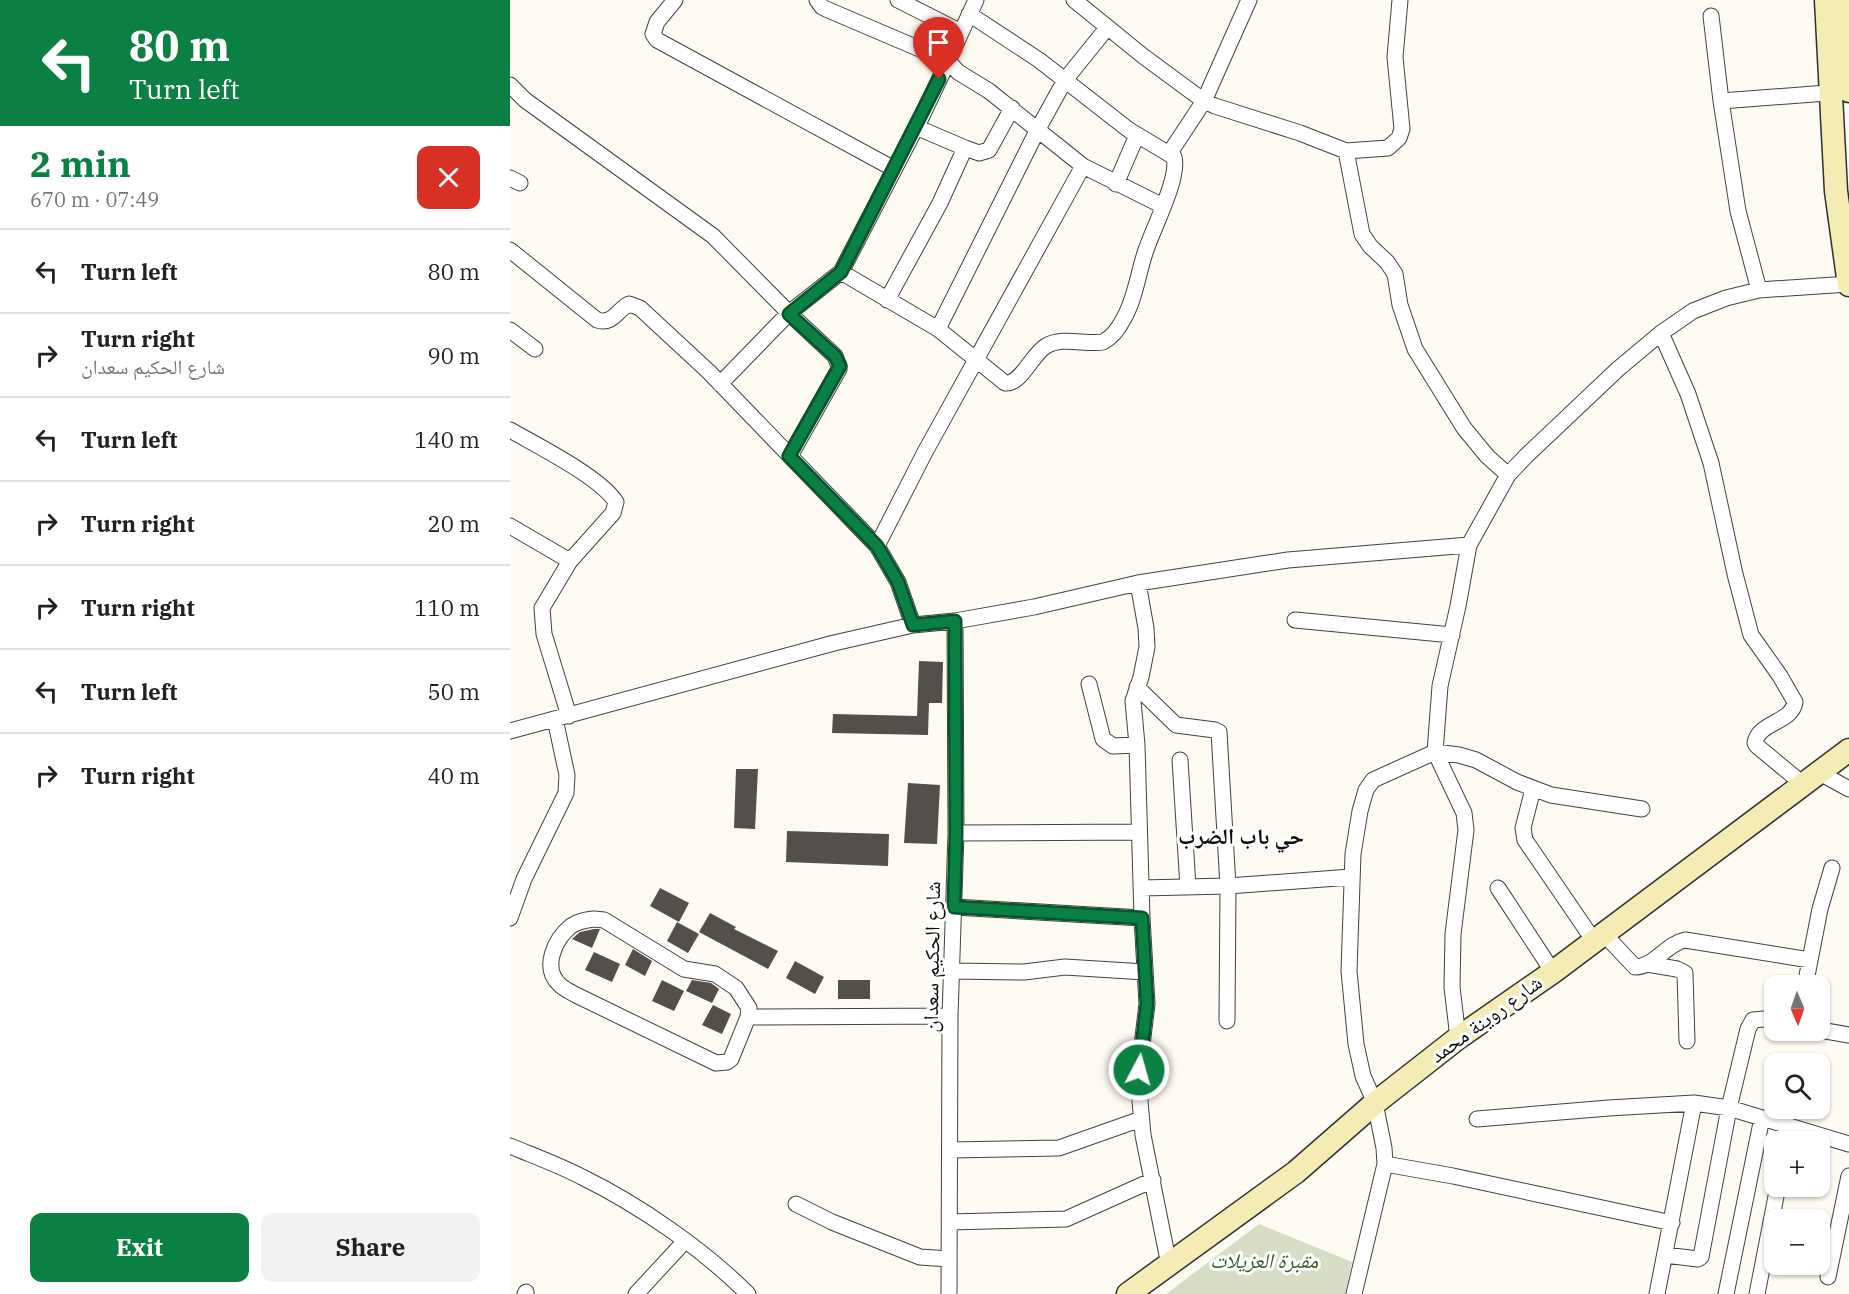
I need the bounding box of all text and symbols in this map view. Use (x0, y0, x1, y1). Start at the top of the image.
pin (913, 17, 964, 79)
text: 80 m (129, 18, 230, 73)
icon: left (30, 24, 108, 102)
icon: arrive (922, 26, 955, 59)
text: Turn left (129, 71, 240, 106)
text: 2 min (30, 140, 131, 187)
button: close (417, 146, 480, 209)
text: 670 m · 07:49 (30, 186, 159, 213)
icon: left (30, 255, 63, 288)
text: Turn left (81, 257, 177, 286)
text: 80 m (428, 257, 480, 286)
text: Turn right (81, 324, 195, 353)
icon: right (30, 339, 63, 372)
text: 90 m (428, 341, 480, 370)
text: شارع الحكيم سعدان (81, 353, 225, 380)
icon: left (30, 423, 63, 456)
text: Turn left (81, 425, 177, 454)
text: 140 m (414, 425, 480, 454)
icon: right (30, 507, 63, 540)
text: Turn right (81, 509, 195, 538)
text: 20 m (428, 509, 480, 538)
icon: right (30, 591, 63, 624)
text: Turn right (81, 593, 195, 622)
text: 110 m (414, 593, 480, 622)
icon: left (30, 675, 63, 708)
text: Turn left (81, 677, 177, 706)
text: 50 m (428, 677, 480, 706)
icon: right (30, 759, 63, 792)
text: Turn right (81, 761, 195, 790)
text: 40 m (428, 761, 480, 790)
district label: حي باب الضرب (1178, 821, 1304, 853)
street label: شارع الحكيم سعدان (916, 881, 947, 1033)
street label: شارع روينة محمد (1424, 968, 1547, 1068)
north arrow (1764, 975, 1830, 1041)
map controls (1764, 975, 1830, 1275)
position arrow (1107, 1038, 1171, 1102)
button: search (1764, 1053, 1830, 1119)
button: + (1764, 1131, 1830, 1197)
button: − (1764, 1209, 1830, 1275)
button: Exit (30, 1213, 249, 1282)
button: Share (261, 1213, 480, 1282)
park label: مقبرة العزيلات (1210, 1246, 1319, 1274)

